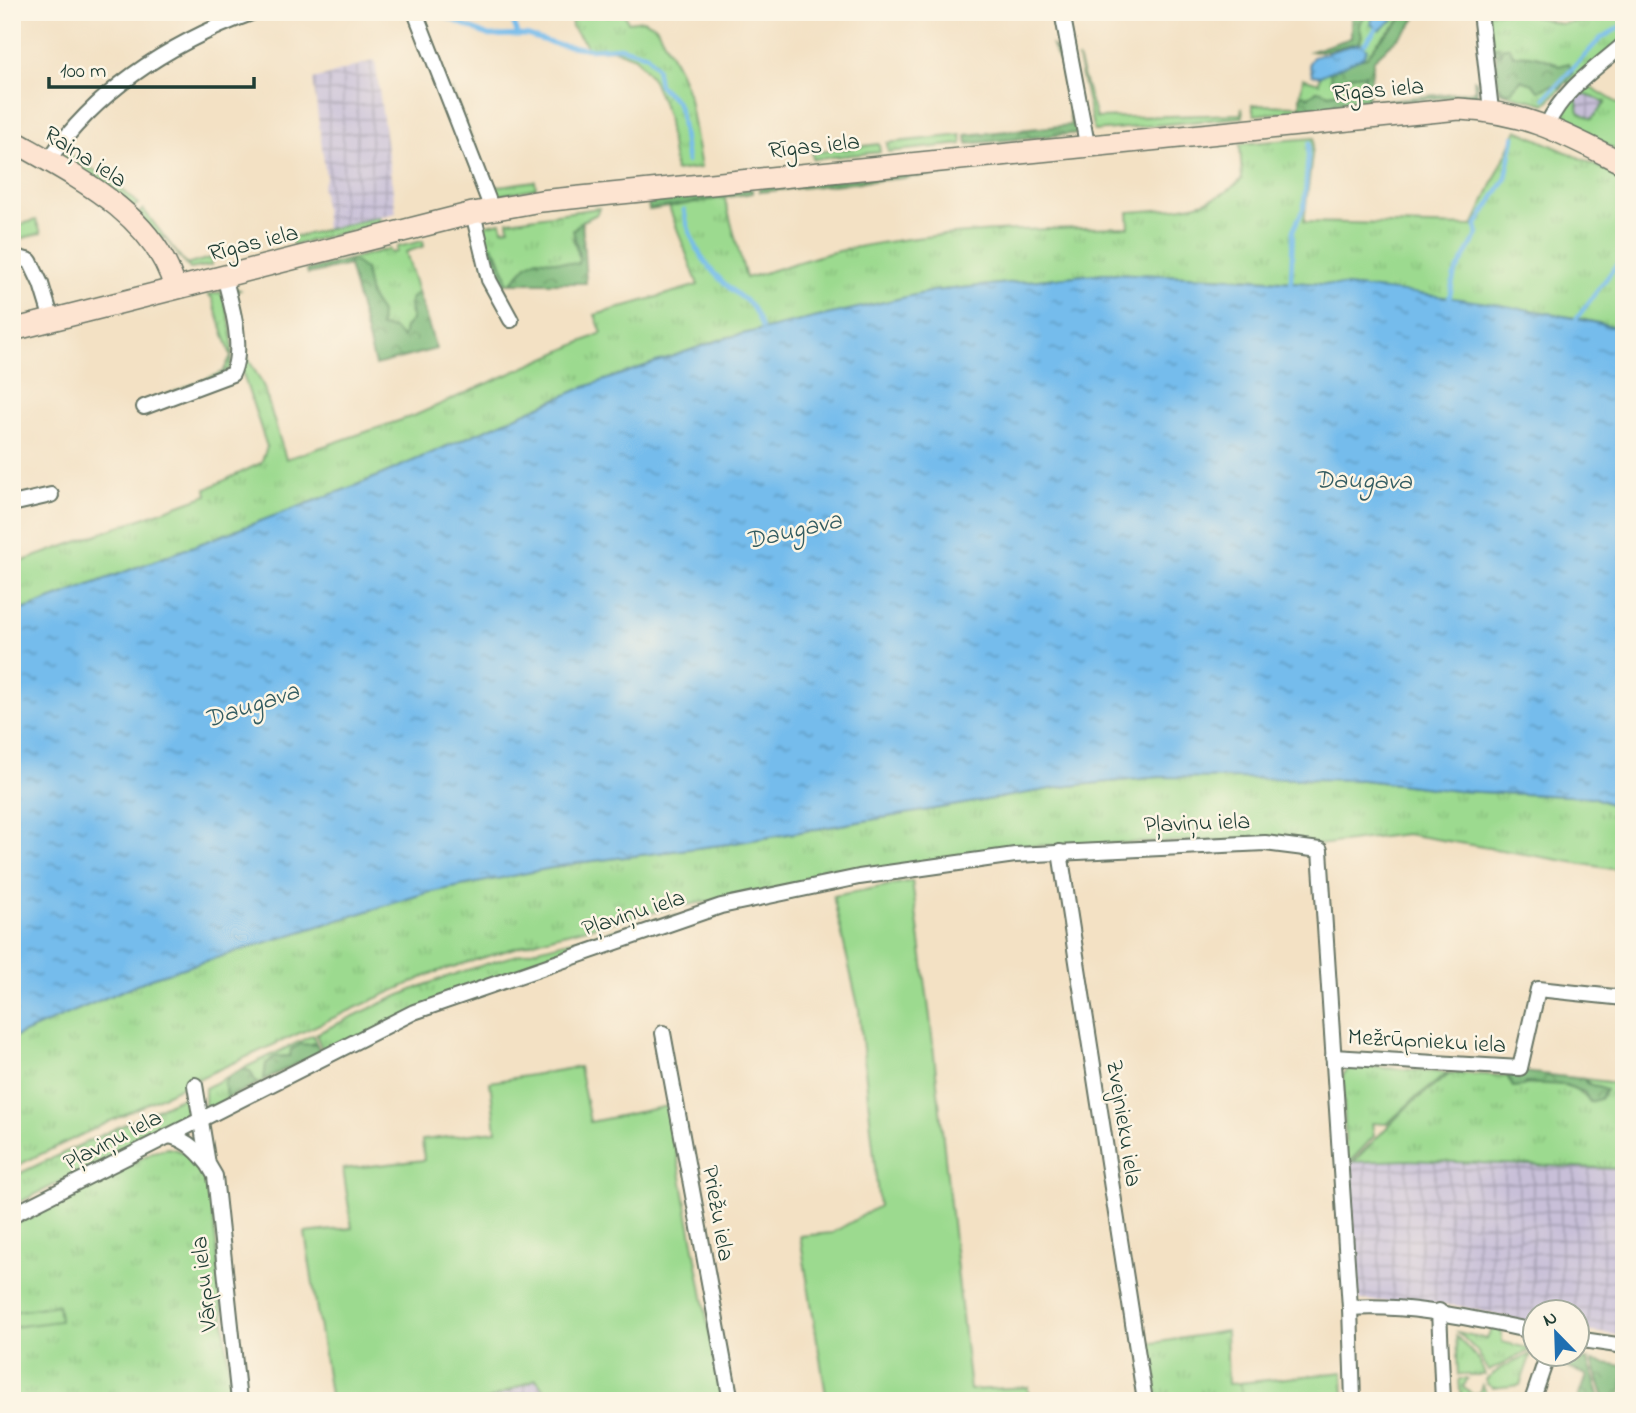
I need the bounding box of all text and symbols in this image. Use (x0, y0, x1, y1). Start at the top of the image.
scale bar (49, 46, 254, 90)
text: 100 m (60, 57, 106, 87)
street label: Rīgas iela (1331, 70, 1425, 113)
street label: Raiņa iela (36, 118, 133, 198)
street label: Rīgas iela (767, 125, 862, 170)
street label: Rīgas iela (205, 216, 302, 272)
water label: Daugava (1314, 462, 1413, 502)
water label: Daugava (742, 502, 846, 561)
water label: Daugava (200, 673, 305, 740)
street label: Pļaviņu iela (1143, 805, 1251, 844)
street label: Pļaviņu iela (578, 881, 690, 947)
street label: Mežrūpnieku iela (1347, 1021, 1507, 1064)
street label: Zvejnieku iela (1095, 1057, 1150, 1189)
street label: Pļaviņu iela (58, 1101, 169, 1181)
street label: Priežu iela (691, 1163, 742, 1264)
street label: Vārpu iela (183, 1234, 228, 1334)
north arrow (1520, 1298, 1590, 1368)
text: N (1539, 1305, 1562, 1335)

